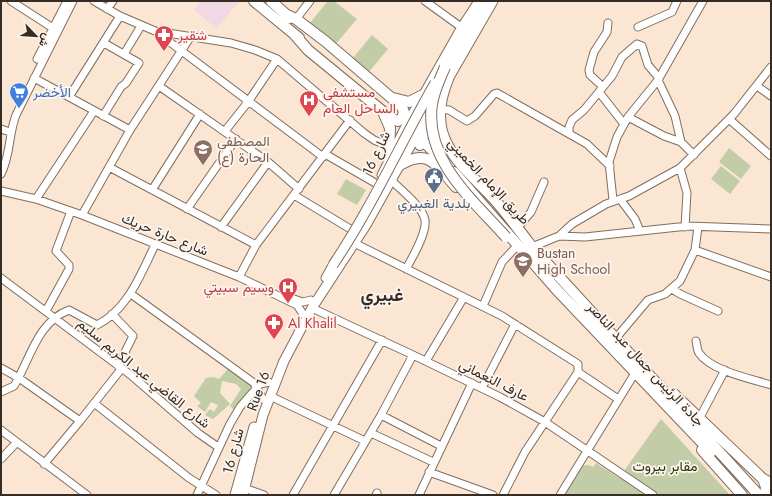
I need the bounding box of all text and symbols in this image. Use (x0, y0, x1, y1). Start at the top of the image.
north arrow (16, 16, 56, 56)
pharmacy icon: شقير (153, 24, 175, 52)
place label: شقير (177, 25, 207, 45)
text: ش (35, 31, 55, 50)
supermarket icon: الأخضر (8, 81, 30, 109)
place label: الأخضر (32, 82, 71, 102)
place label: مستشفى الساحل العام (323, 82, 396, 118)
hospital icon: مستشفى الساحل العام (298, 89, 320, 117)
street label: شارع 16 (357, 128, 396, 179)
place label: المصطفى الحارة (ع) (217, 131, 270, 168)
street label: طريق الإمام الخميني (442, 133, 535, 230)
school or university icon: المصطفى الحارة (ع) (192, 138, 214, 166)
public building icon: بلدية الغبيري (423, 166, 445, 194)
place label: بلدية الغبيري (398, 193, 470, 215)
street label: شارع حارة حريك (118, 208, 211, 261)
place label: Bustan High School (537, 243, 610, 279)
school or university icon: Bustan High School (512, 250, 534, 278)
hospital icon: وسيم سبيتي (277, 276, 299, 304)
place label: وسيم سبيتي (204, 277, 274, 299)
district label: غبيري (360, 282, 404, 310)
street label: جادة الرئيس جمال عبد الناصر (582, 297, 709, 431)
pharmacy icon: Al Khalil (263, 312, 285, 340)
street label: شارع القاضي عبد الكريم سليم (72, 313, 215, 434)
place label: Al Khalil (288, 313, 337, 333)
street label: عارف النعماني (455, 354, 532, 408)
street label: Rue 16 (242, 368, 274, 414)
street label: شارع 16 (217, 426, 250, 476)
park label: مقابر بيروت (632, 456, 698, 476)

